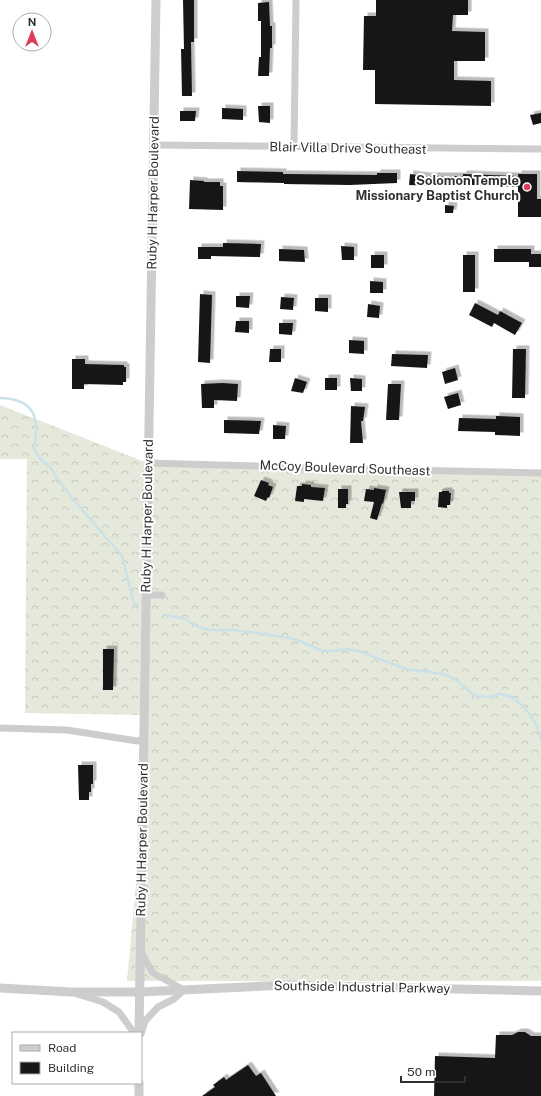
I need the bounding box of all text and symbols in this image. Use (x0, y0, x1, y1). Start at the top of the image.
north arrow (12, 12, 52, 52)
text: N (28, 16, 36, 28)
street label: Ruby H Harper Boulevard (144, 116, 162, 270)
street label: Blair Villa Drive Southeast (269, 139, 427, 157)
place label: Solomon Temple Missionary Baptist Church (355, 173, 519, 203)
marker: Solomon Temple Missionary Baptist Church (522, 182, 532, 192)
street label: Ruby H Harper Boulevard (138, 439, 156, 593)
street label: McCoy Boulevard Southeast (259, 458, 431, 478)
street label: Ruby H Harper Boulevard (133, 763, 151, 917)
street label: Southside Industrial Parkway (274, 978, 450, 996)
legend (12, 1032, 142, 1084)
text: Road (48, 1041, 76, 1055)
scale bar (401, 1058, 465, 1084)
text: Building (48, 1061, 94, 1075)
text: 50 m (407, 1065, 435, 1079)

